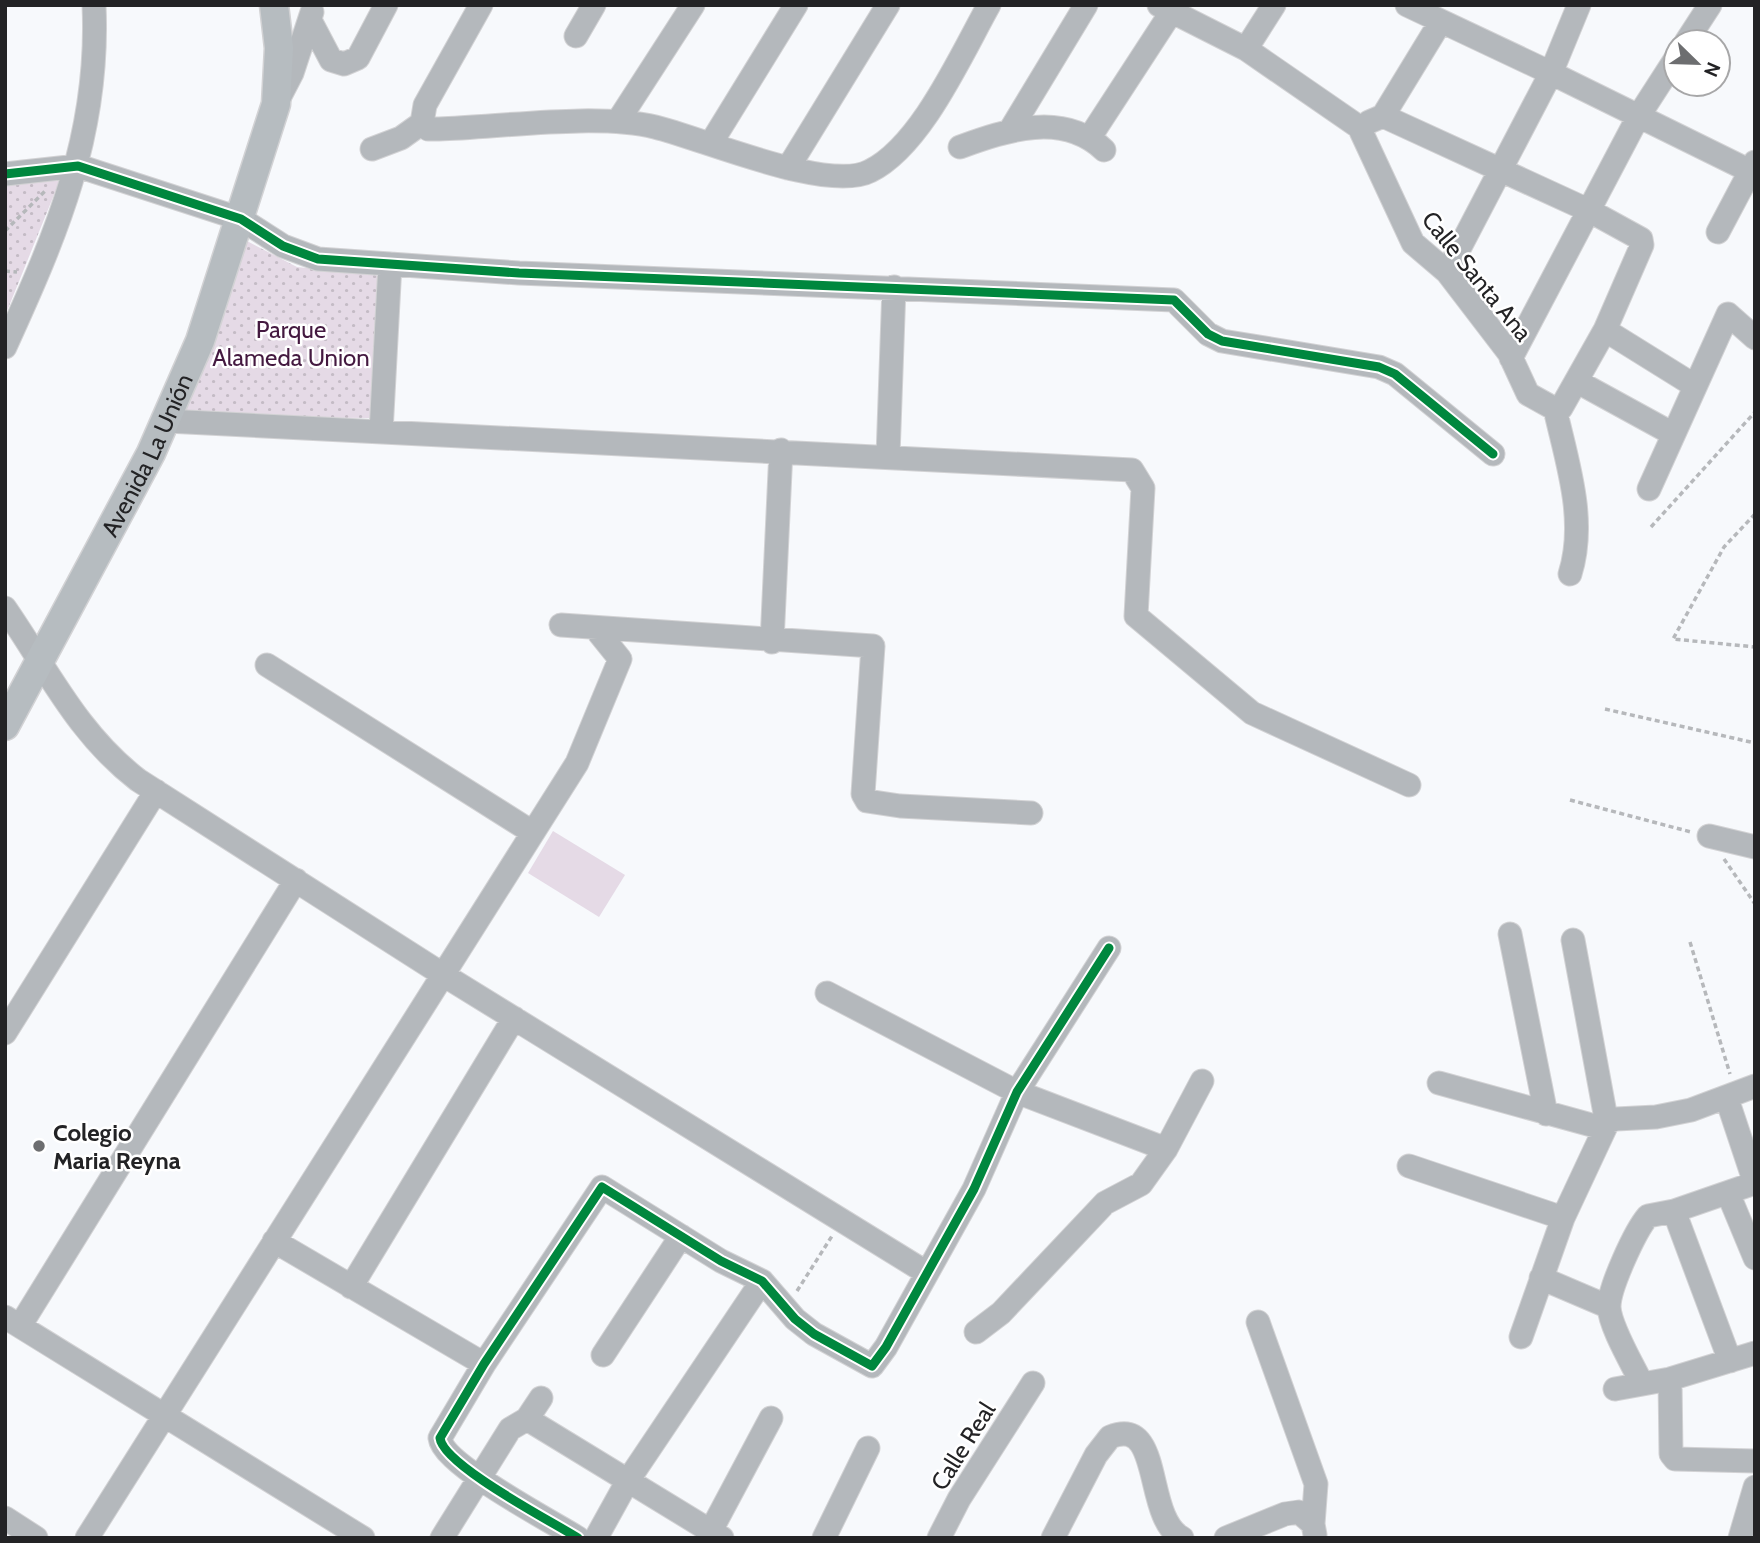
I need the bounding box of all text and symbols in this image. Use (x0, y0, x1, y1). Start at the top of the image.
north arrow (1662, 28, 1732, 98)
text: N (1699, 59, 1725, 80)
street label: Calle Santa Ana (1416, 205, 1538, 347)
park label: Parque Alameda Union (212, 315, 370, 372)
street label: Avenida La Unión (95, 369, 198, 541)
place label: Colegio Maria Reyna (53, 1118, 181, 1175)
marker: Colegio Maria Reyna (31, 1138, 47, 1154)
street label: Calle Real (925, 1396, 1002, 1496)

